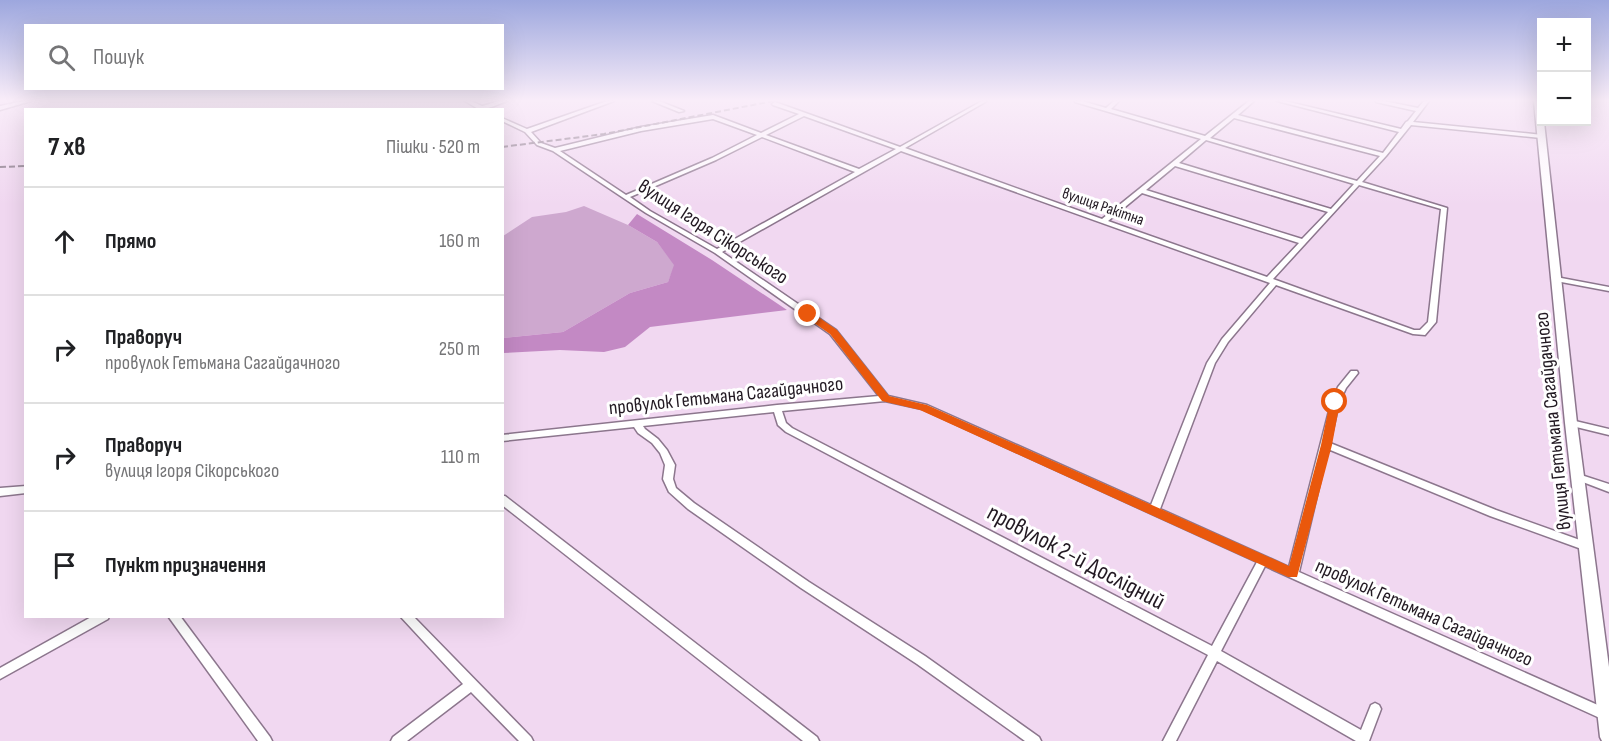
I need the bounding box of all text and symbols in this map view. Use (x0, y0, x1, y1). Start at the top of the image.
map controls (1537, 18, 1591, 126)
button: + (1537, 18, 1591, 72)
search box (24, 24, 504, 90)
icon: search (45, 41, 78, 74)
text: Пошук (93, 44, 144, 71)
button: − (1537, 72, 1591, 126)
text: 7 хв (48, 132, 86, 163)
text: Пішки · 520 m (386, 135, 480, 159)
street label: вулиця Ігоря Сікорського (633, 174, 793, 290)
street label: вулиця Ракітна (1060, 184, 1146, 230)
icon: ahead (48, 225, 81, 258)
text: Прямо (105, 228, 156, 255)
text: 160 m (439, 229, 480, 253)
route end (794, 300, 820, 326)
street label: вулиця Гетьмана Сагайдачного (1530, 311, 1576, 531)
text: Праворуч (105, 324, 182, 351)
icon: right (48, 333, 81, 366)
text: 250 m (439, 337, 480, 361)
text: провулок Гетьмана Сагайдачного (105, 351, 340, 375)
street label: провулок Гетьмана Сагайдачного (608, 372, 844, 420)
route start (1321, 388, 1347, 414)
text: Праворуч (105, 432, 182, 459)
icon: right (48, 441, 81, 474)
text: 110 m (441, 445, 480, 469)
text: вулиця Ігоря Сікорського (105, 459, 279, 483)
street label: провулок 2-й Дослідний (982, 498, 1170, 616)
icon: arrive (48, 549, 81, 582)
text: Пункт призначення (105, 552, 266, 579)
street label: провулок Гетьмана Сагайдачного (1312, 554, 1536, 672)

